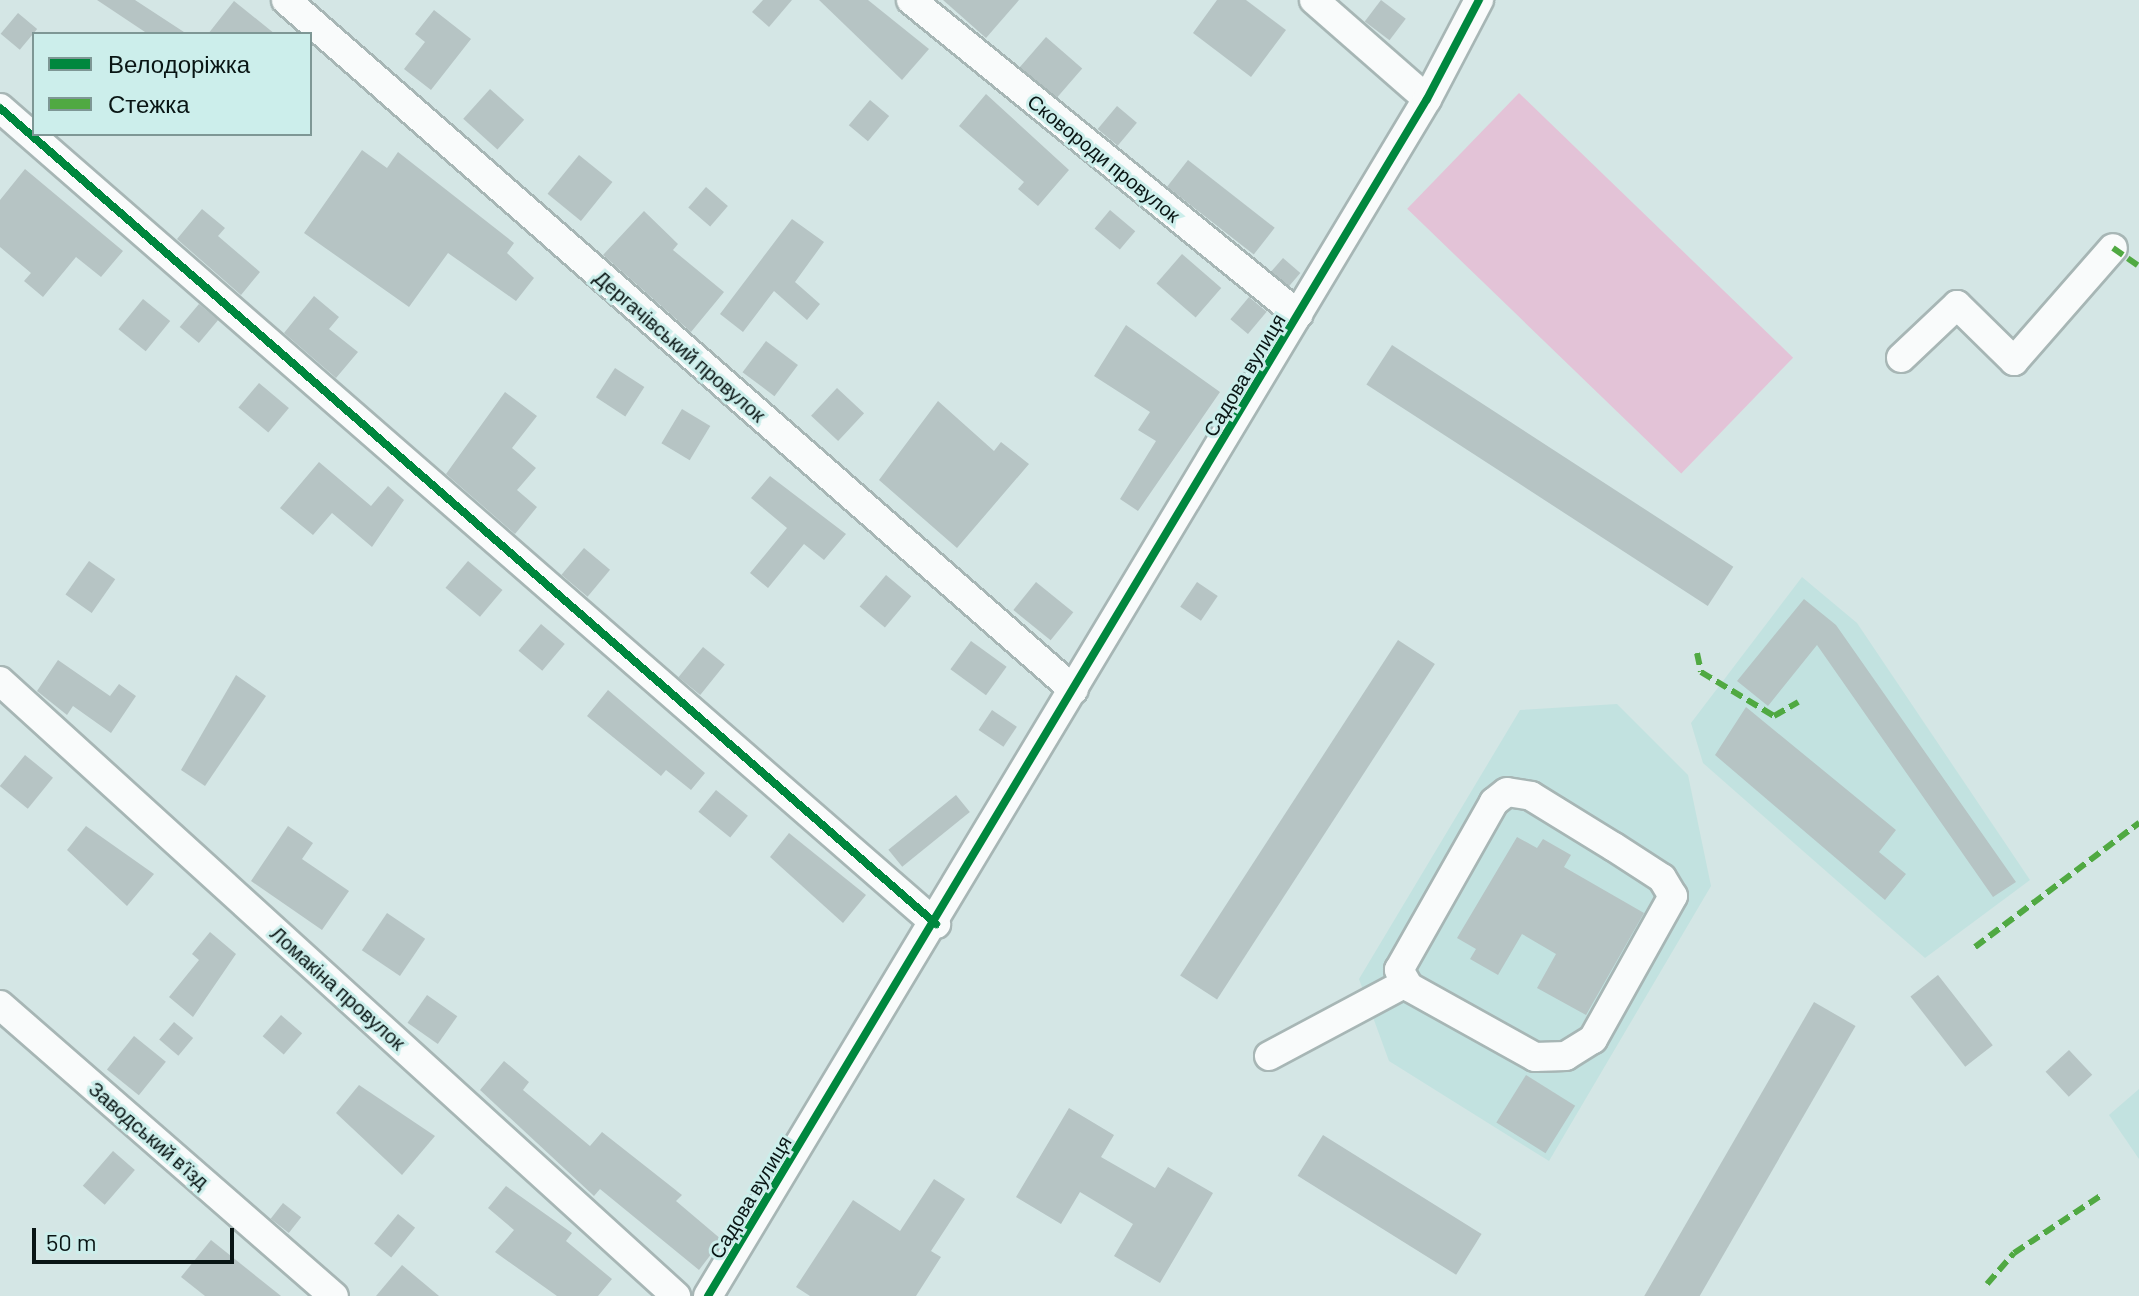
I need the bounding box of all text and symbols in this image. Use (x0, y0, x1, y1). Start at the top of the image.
legend (32, 32, 312, 136)
text: Велодоріжка (108, 49, 250, 78)
text: Стежка (108, 89, 190, 118)
street label: Сковороди провулок (1023, 89, 1185, 227)
street label: Дергачівський провулок (590, 265, 770, 427)
street label: Садова вулиця (1198, 309, 1290, 441)
street label: Ломакіна провулок (266, 921, 410, 1055)
street label: Заводський в’їзд (84, 1076, 214, 1194)
street label: Садова вулиця (704, 1131, 796, 1263)
scale bar (36, 1212, 238, 1262)
text: 50 m (46, 1227, 97, 1256)

